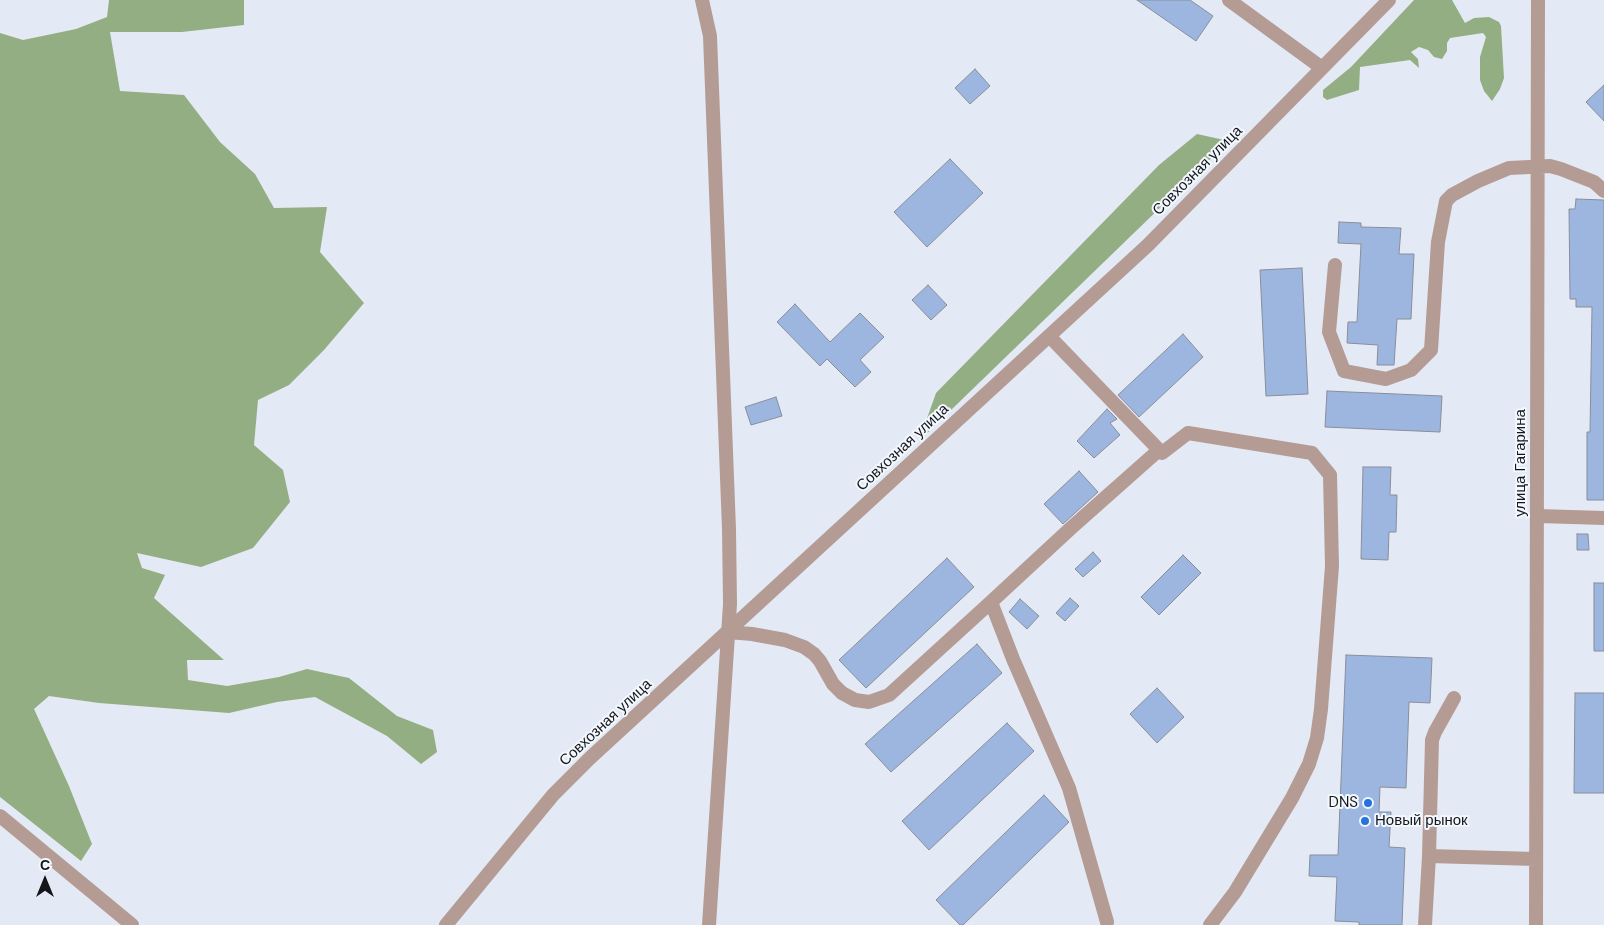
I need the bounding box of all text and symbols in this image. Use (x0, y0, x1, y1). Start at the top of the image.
street label: Совхозная улица (1149, 122, 1247, 220)
street label: Совхозная улица (853, 401, 953, 495)
street label: улица Гагарина (1512, 409, 1530, 517)
street label: Совхозная улица (556, 676, 656, 770)
place label: DNS (1329, 794, 1358, 812)
marker: DNS (1362, 797, 1374, 809)
place label: Новый рынок (1375, 812, 1468, 830)
marker: Новый рынок (1359, 815, 1371, 827)
north arrow (20, 855, 70, 905)
text: С (40, 856, 50, 874)

